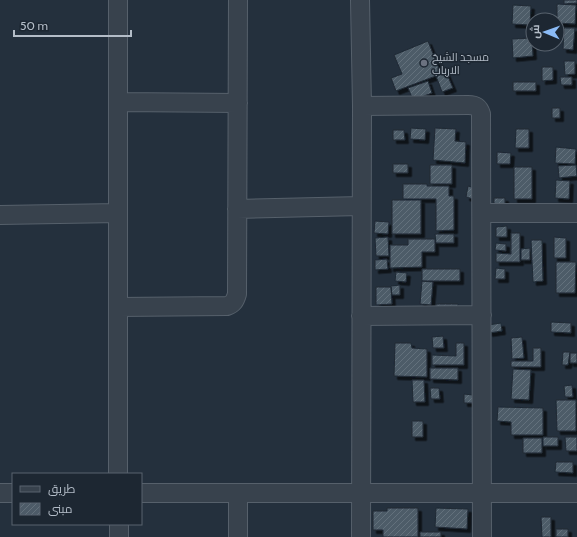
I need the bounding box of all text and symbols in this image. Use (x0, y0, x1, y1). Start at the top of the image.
scale bar (14, 12, 131, 38)
north arrow (525, 12, 565, 52)
text: 50 m (20, 18, 48, 33)
text: ش (528, 24, 542, 39)
place label: مسجد الشيخ الارباب (432, 50, 489, 77)
marker: مسجد الشيخ الارباب (419, 58, 429, 68)
legend (12, 473, 142, 525)
text: طريق (48, 481, 76, 496)
text: مبنى (48, 501, 73, 516)

